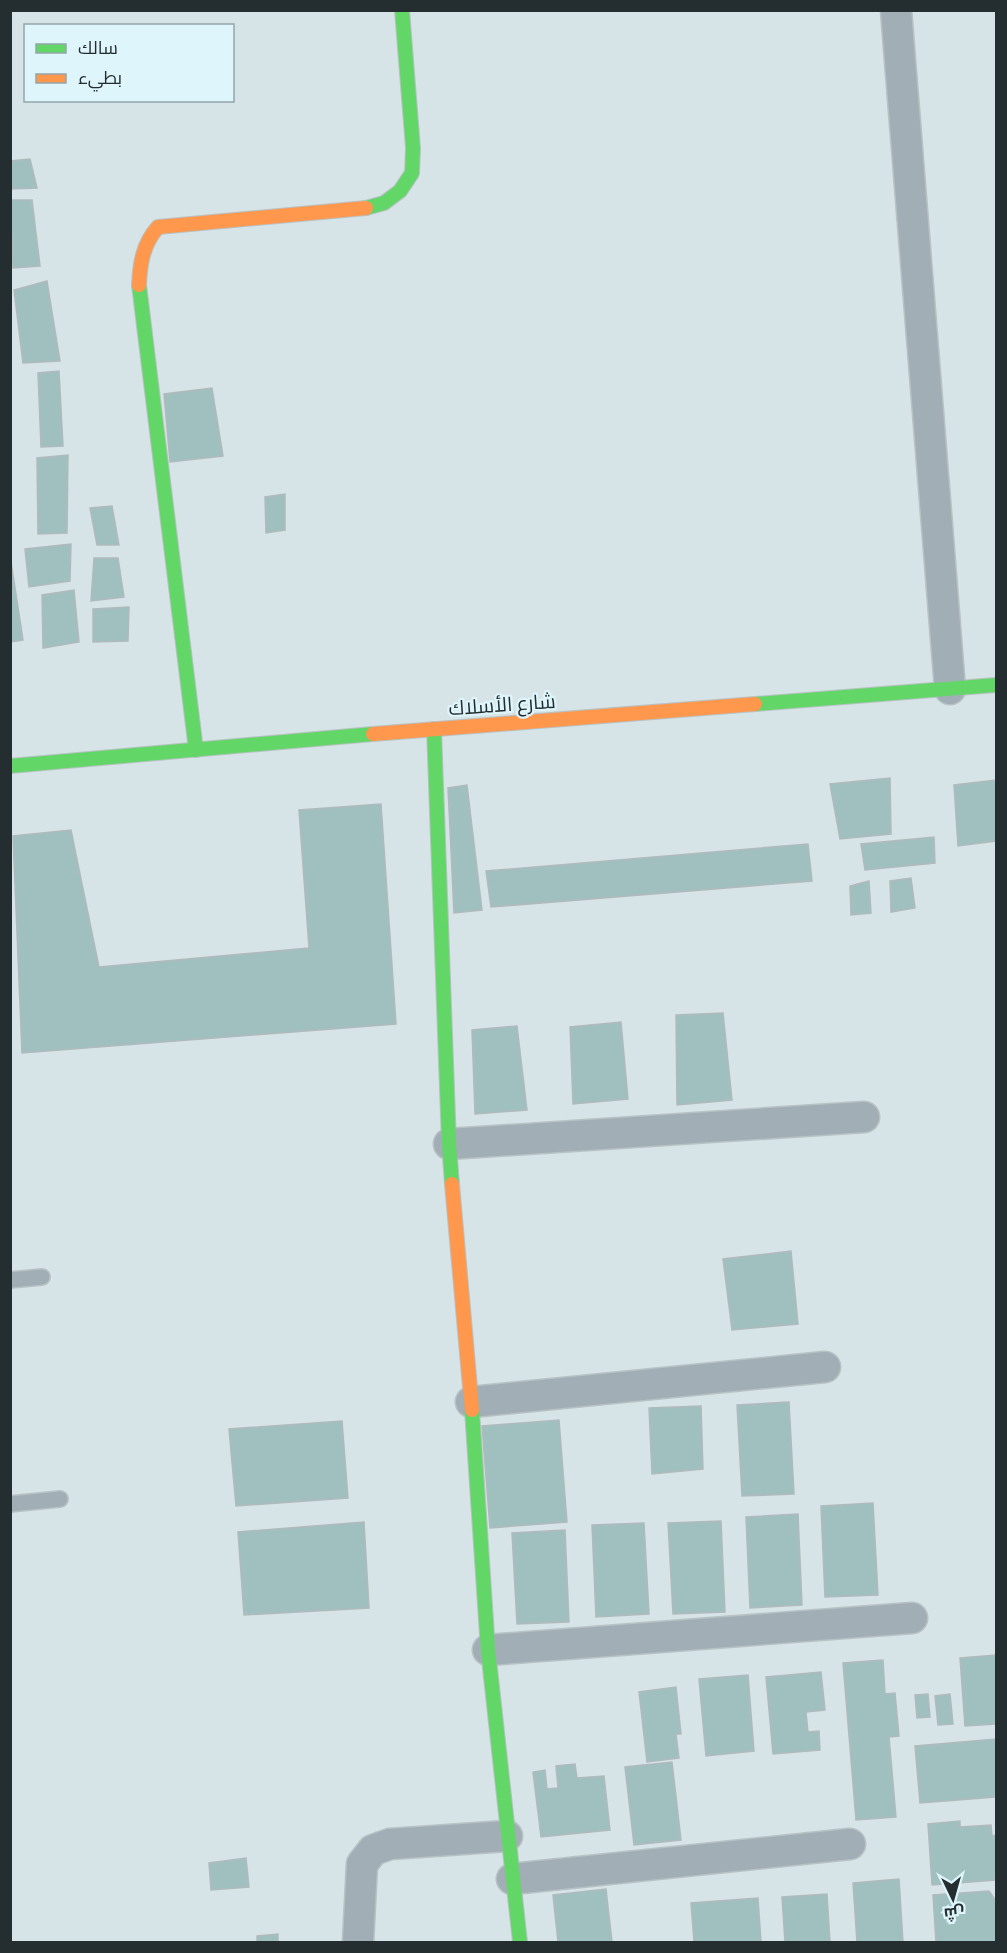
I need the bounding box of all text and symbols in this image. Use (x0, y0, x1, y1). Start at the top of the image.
legend (24, 24, 234, 102)
text: سالك (78, 35, 118, 60)
text: بطيء (78, 65, 122, 92)
street label: شارع الأسلاك (448, 687, 556, 722)
north arrow (923, 1869, 983, 1929)
text: ش (943, 1902, 965, 1926)

